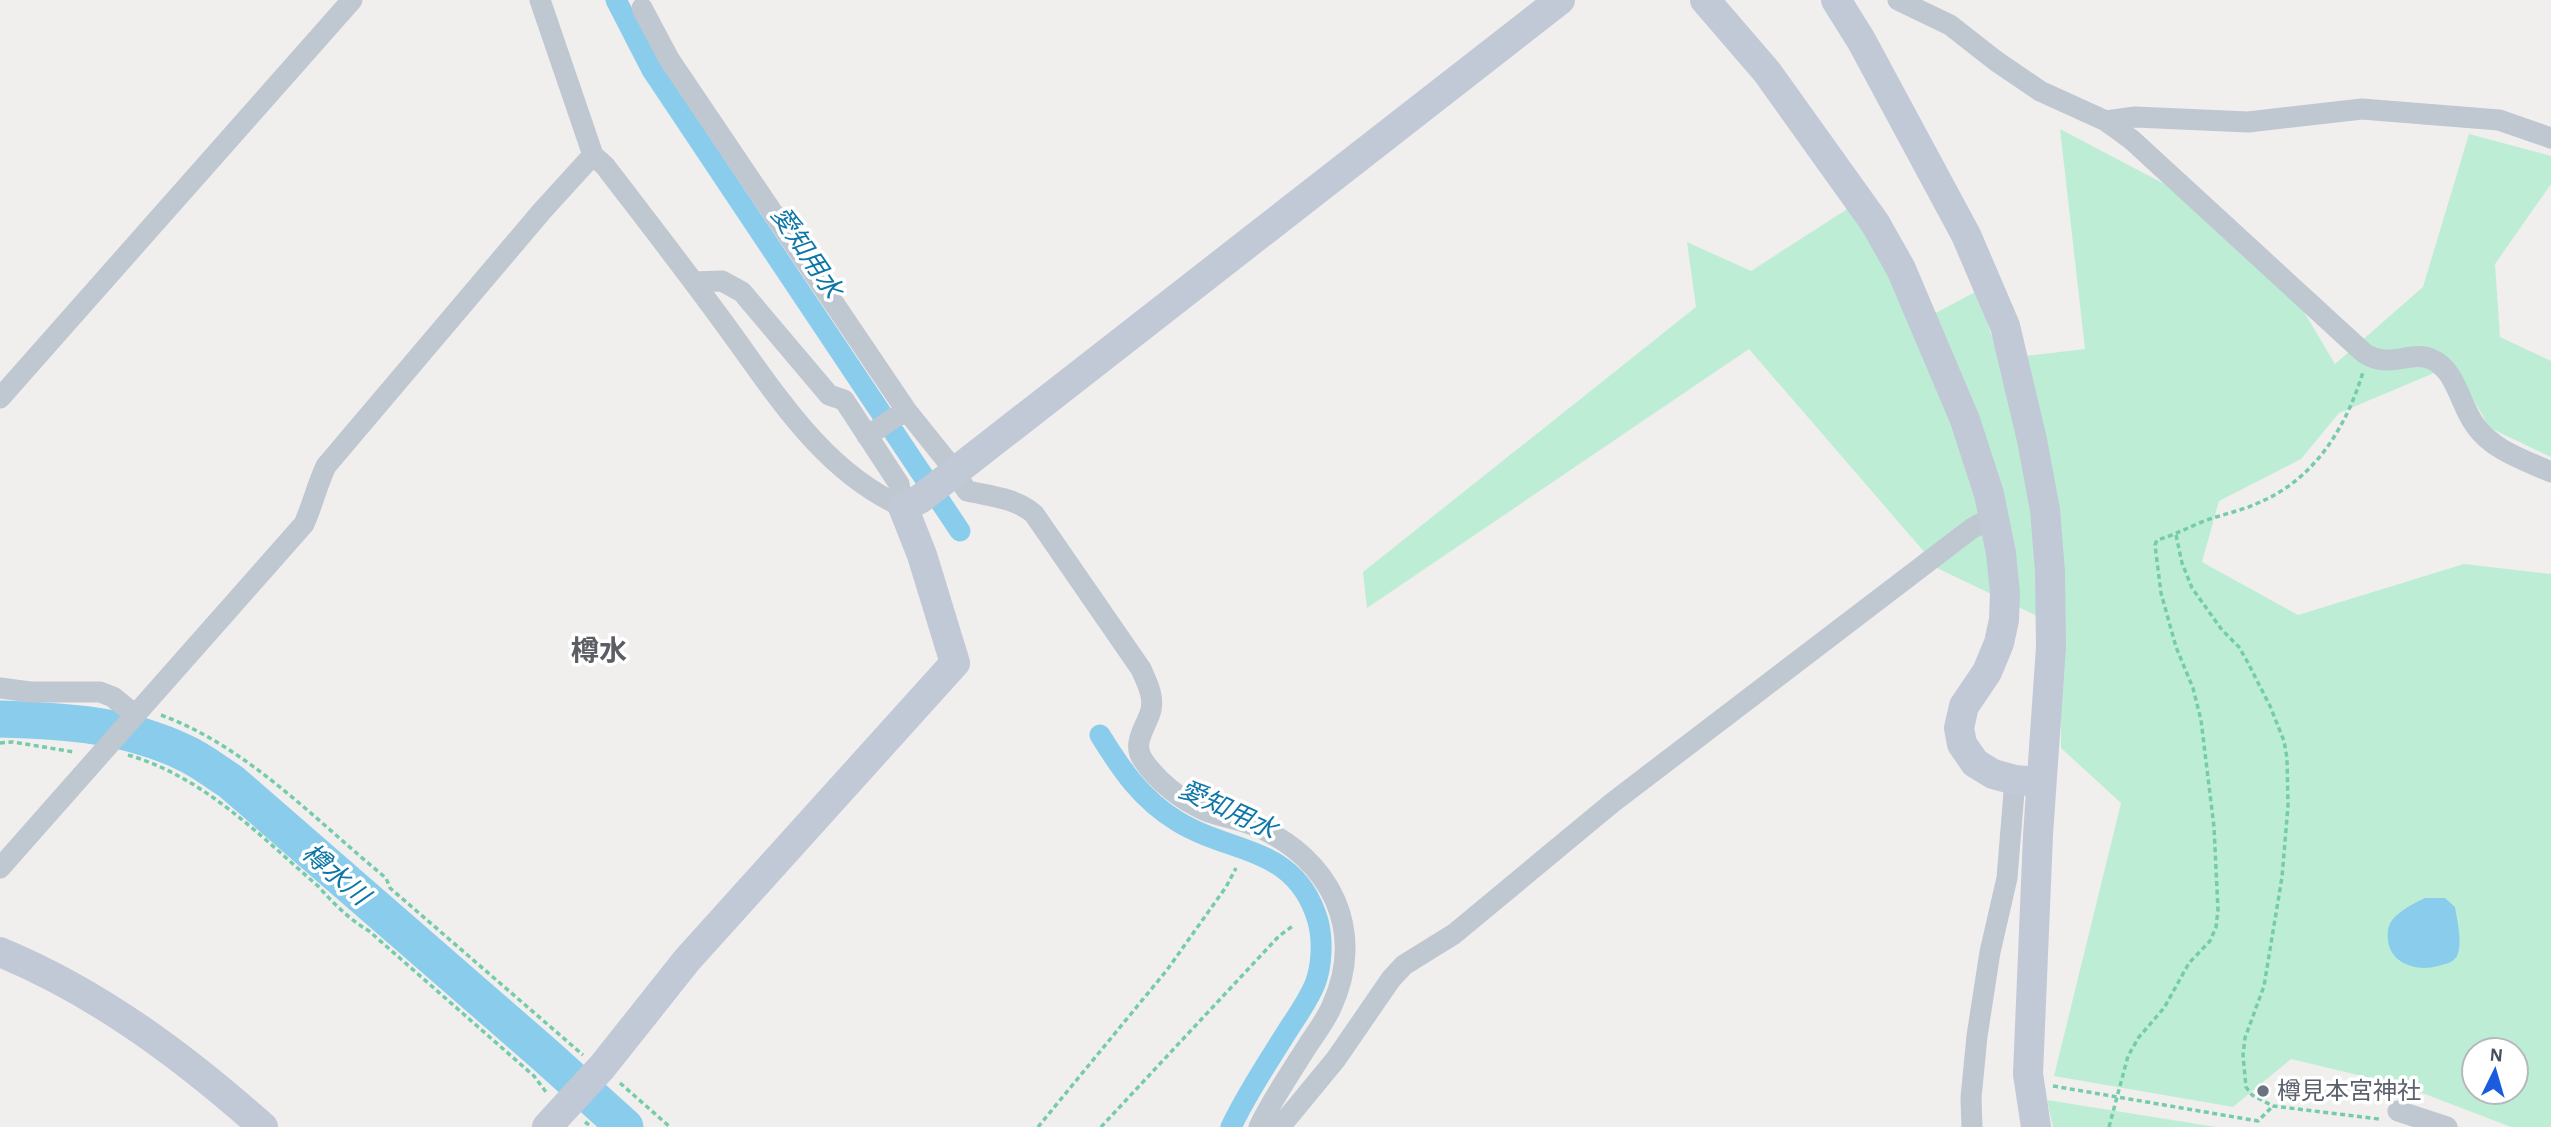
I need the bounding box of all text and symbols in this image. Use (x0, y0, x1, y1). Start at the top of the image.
water label: 愛知用水 (766, 202, 849, 305)
district label: 樽水 (571, 636, 627, 666)
water label: 愛知用水 (1175, 775, 1283, 845)
water label: 樽水川 (297, 839, 376, 912)
north arrow (2460, 1036, 2530, 1106)
text: N (2489, 1046, 2504, 1066)
place label: 樽見本宮神社 (2277, 1078, 2421, 1104)
marker: 樽見本宮神社 (2255, 1083, 2271, 1099)

